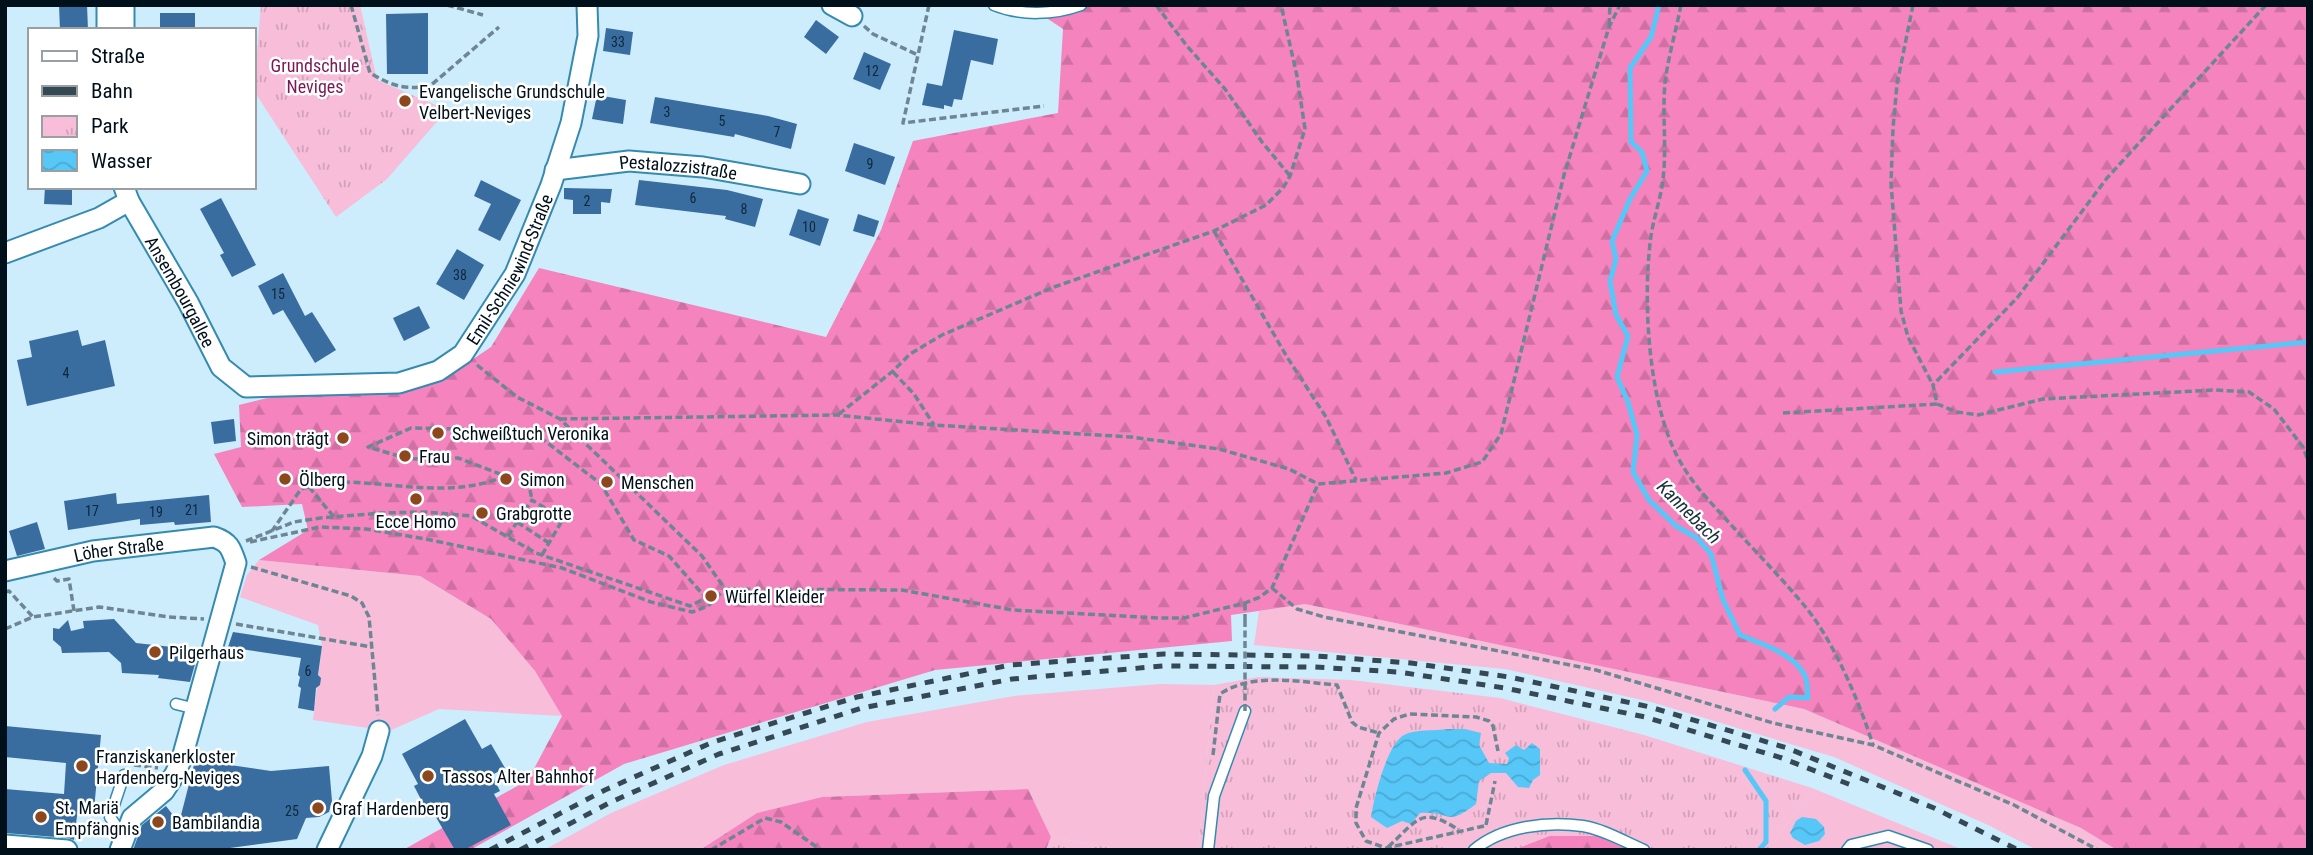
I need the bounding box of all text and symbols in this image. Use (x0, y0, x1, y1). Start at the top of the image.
legend (28, 28, 256, 189)
house number: 33 (611, 34, 625, 50)
text: Straße (91, 44, 145, 68)
park label: Grundschule Neviges (271, 55, 359, 97)
house number: 12 (865, 63, 879, 79)
text: Bahn (91, 79, 133, 103)
place label: Evangelische Grundschule Velbert-Neviges (419, 81, 605, 123)
marker: Evangelische Grundschule Velbert-Neviges (397, 93, 413, 109)
house number: 3 (664, 104, 670, 120)
house number: 5 (719, 113, 726, 129)
text: Park (91, 114, 129, 138)
house number: 7 (774, 124, 781, 140)
text: Wasser (91, 149, 152, 173)
street label: Pestalozzistraße (618, 151, 739, 183)
house number: 9 (867, 156, 873, 172)
house number: 6 (690, 190, 697, 206)
street label: Emil-Schniewind-Straße (462, 191, 557, 348)
house number: 2 (584, 193, 591, 209)
house number: 8 (741, 201, 748, 217)
house number: 10 (802, 219, 816, 235)
street label: Ansembourgallee (141, 232, 220, 351)
house number: 38 (453, 267, 467, 283)
house number: 15 (271, 286, 285, 302)
house number: 4 (63, 365, 70, 381)
place label: Schweißtuch Veronika (452, 423, 609, 444)
marker: Schweißtuch Veronika (430, 425, 446, 441)
place label: Simon trägt (247, 428, 329, 449)
marker: Simon trägt (335, 430, 351, 446)
place label: Frau (419, 446, 450, 467)
marker: Frau (397, 448, 413, 464)
place label: Ölberg (299, 469, 345, 490)
place label: Simon (520, 469, 565, 490)
marker: Ölberg (277, 471, 293, 487)
marker: Simon (498, 471, 514, 487)
place label: Menschen (621, 472, 694, 493)
marker: Menschen (599, 474, 615, 490)
water label: Kannebach (1652, 475, 1726, 549)
marker: Ecce Homo (408, 491, 424, 507)
house number: 21 (185, 502, 199, 518)
house number: 17 (85, 503, 99, 519)
place label: Grabgrotte (496, 503, 572, 524)
house number: 19 (149, 504, 163, 520)
marker: Grabgrotte (474, 505, 490, 521)
place label: Ecce Homo (376, 511, 456, 532)
street label: Löher Straße (72, 532, 165, 566)
place label: Würfel Kleider (725, 586, 825, 607)
marker: Würfel Kleider (703, 588, 719, 604)
place label: Pilgerhaus (169, 642, 244, 663)
marker: Pilgerhaus (147, 644, 163, 660)
house number: 6 (305, 663, 312, 679)
place label: Franziskanerkloster Hardenberg-Neviges (96, 746, 240, 788)
marker: Franziskanerkloster Hardenberg-Neviges (74, 758, 90, 774)
place label: Tassos Alter Bahnhof (442, 766, 594, 787)
marker: Tassos Alter Bahnhof (420, 768, 436, 784)
place label: St. Mariä Empfängnis (55, 797, 139, 839)
place label: Graf Hardenberg (332, 798, 449, 819)
marker: Graf Hardenberg (310, 800, 326, 816)
house number: 25 (285, 803, 299, 819)
marker: St. Mariä Empfängnis (33, 809, 49, 825)
place label: Bambilandia (172, 812, 260, 833)
marker: Bambilandia (150, 814, 166, 830)

